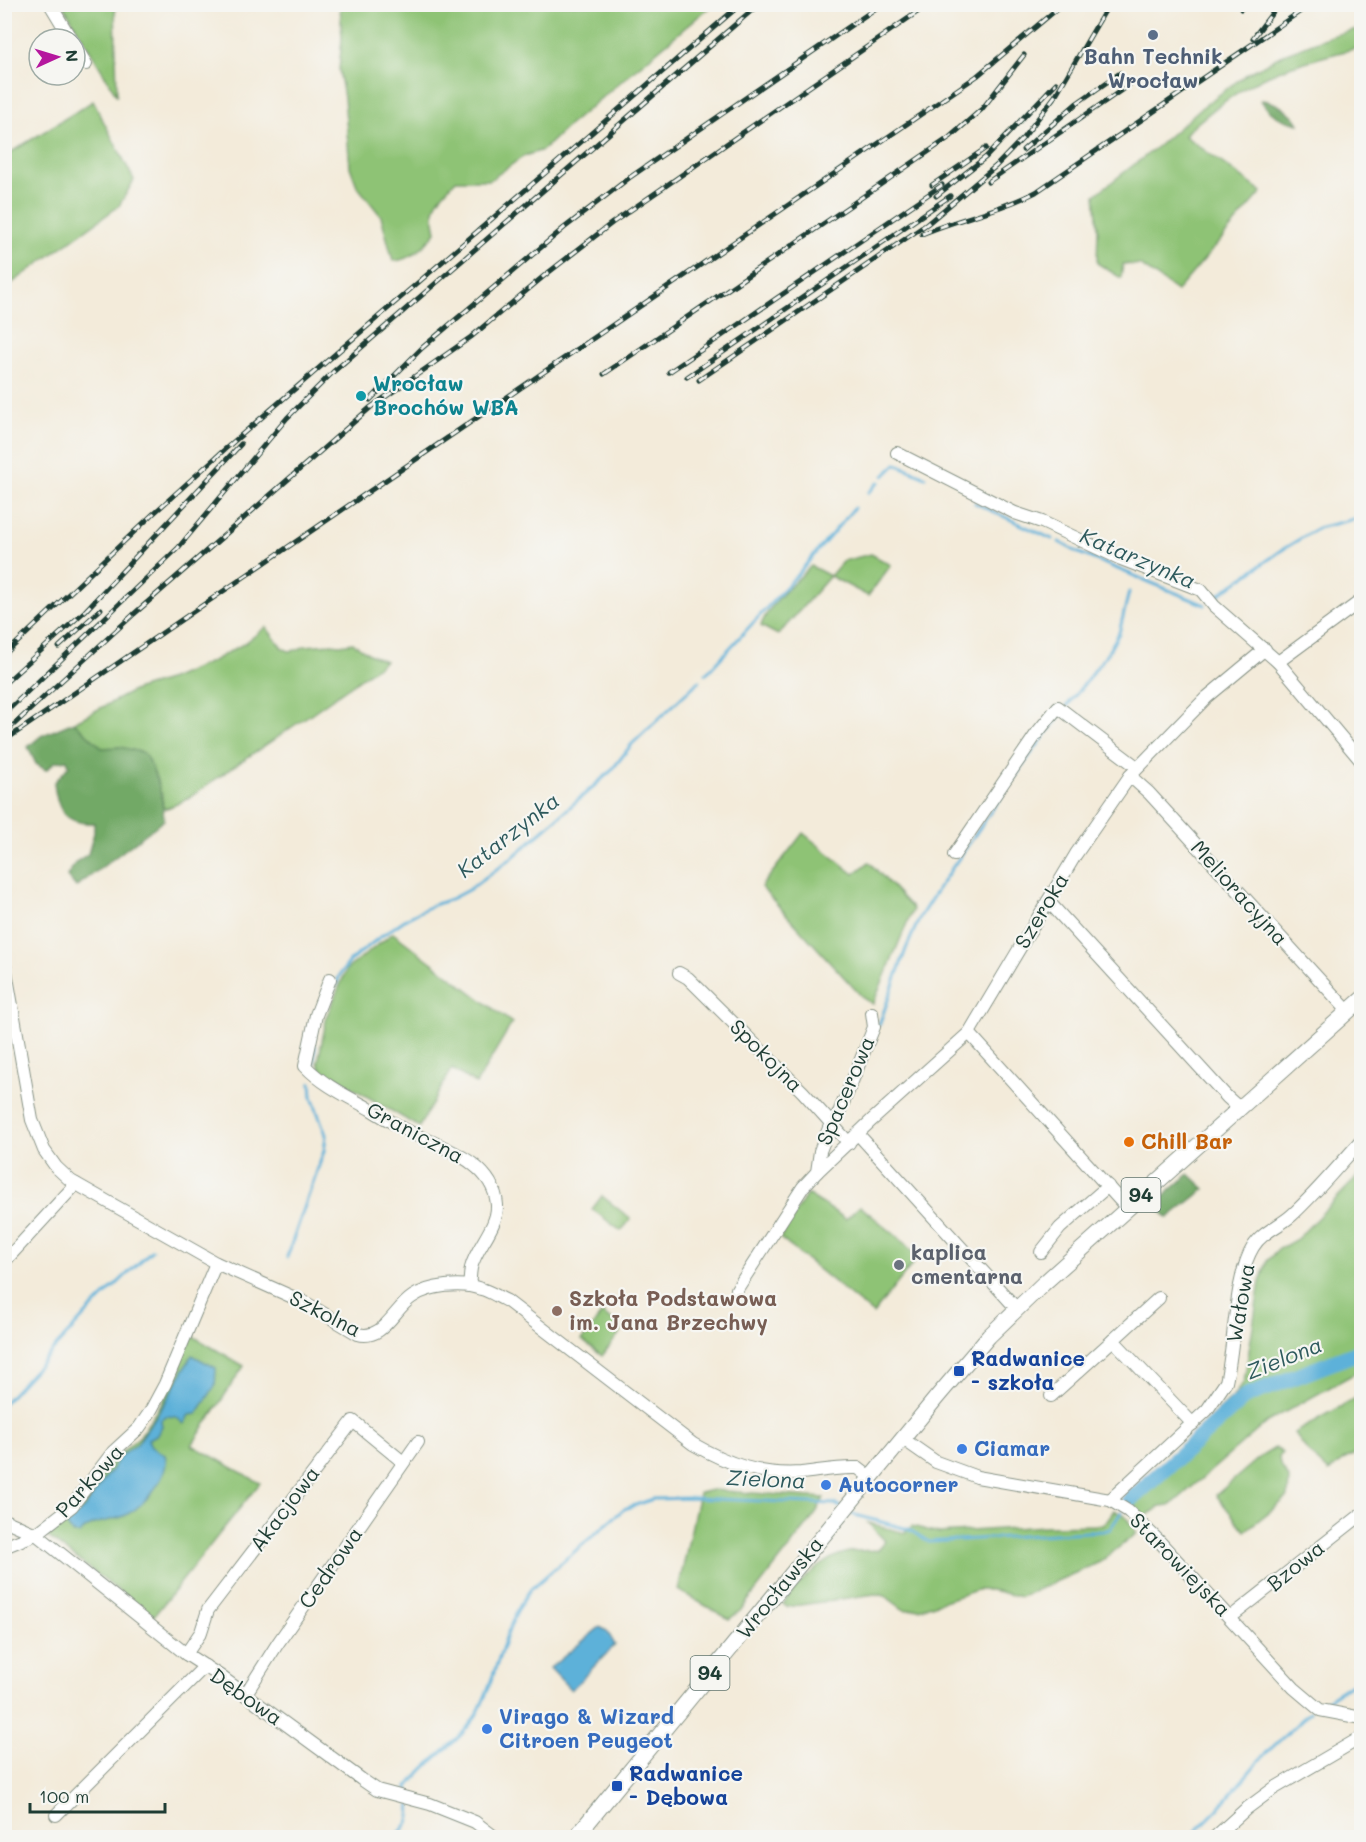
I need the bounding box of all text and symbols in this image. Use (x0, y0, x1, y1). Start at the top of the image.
north arrow (27, 27, 87, 87)
marker: Bahn Technik Wrocław (1146, 28, 1160, 42)
place label: Bahn Technik Wrocław (1083, 42, 1223, 93)
text: N (62, 49, 83, 63)
place label: Wrocław Brochów WBA (373, 369, 519, 420)
marker: Wrocław Brochów WBA (354, 389, 368, 403)
water label: Katarzynka (1076, 520, 1200, 595)
water label: Katarzynka (450, 785, 565, 884)
street label: Melioracyjna (1186, 834, 1295, 950)
street label: Szeroka (1008, 867, 1074, 953)
street label: Spokojna (725, 1013, 809, 1097)
street label: Spacerowa (810, 1032, 880, 1149)
street label: Graniczna (363, 1095, 469, 1168)
place label: Chill Bar (1141, 1127, 1233, 1154)
marker: Chill Bar (1122, 1135, 1136, 1149)
road number: 94 (1122, 1178, 1160, 1212)
place label: kaplica cmentarna (911, 1238, 1023, 1289)
marker: kaplica cmentarna (892, 1258, 906, 1272)
street label: Wałowa (1219, 1261, 1260, 1344)
street label: Szkolna (285, 1283, 366, 1342)
place label: Szkoła Podstawowa im. Jana Brzechwy (569, 1284, 777, 1336)
marker: Szkoła Podstawowa im. Jana Brzechwy (550, 1304, 564, 1318)
water label: Zielona (1241, 1329, 1326, 1386)
place label: Radwanice - szkoła (971, 1344, 1085, 1395)
marker: Radwanice - szkoła (952, 1364, 966, 1378)
place label: Ciamar (974, 1434, 1050, 1461)
street label: Parkowa (49, 1438, 129, 1522)
marker: Ciamar (955, 1442, 969, 1456)
street label: Akacjowa (243, 1460, 325, 1556)
water label: Zielona (726, 1463, 806, 1494)
place label: Autocorner (838, 1470, 959, 1497)
marker: Autocorner (819, 1478, 833, 1492)
street label: Starowiejska (1125, 1506, 1237, 1622)
street label: Cedrowa (292, 1521, 368, 1613)
street label: Wrocławska (729, 1530, 828, 1644)
street label: Bzowa (1261, 1533, 1329, 1596)
road number: 94 (690, 1656, 730, 1690)
street label: Dębowa (205, 1661, 288, 1731)
place label: Virago & Wizard Citroen Peugeot (499, 1702, 674, 1753)
marker: Virago & Wizard Citroen Peugeot (480, 1722, 494, 1736)
place label: Radwanice - Dębowa (629, 1759, 743, 1810)
scale bar (30, 1776, 165, 1814)
marker: Radwanice - Dębowa (610, 1779, 624, 1793)
text: 100 m (39, 1784, 89, 1808)

